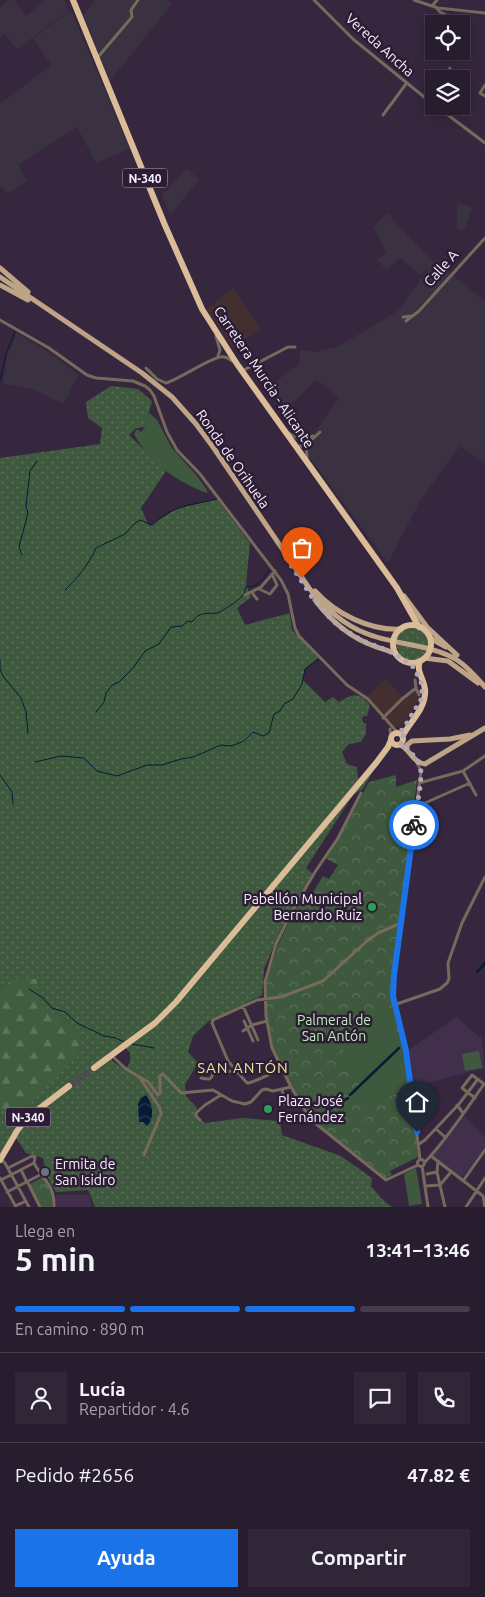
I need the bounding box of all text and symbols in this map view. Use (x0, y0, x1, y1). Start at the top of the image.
street label: Vereda Ancha (342, 10, 418, 80)
map controls (425, 15, 470, 115)
button: locate (425, 15, 470, 60)
button: layers (425, 70, 470, 115)
road number: N-340 (122, 168, 168, 188)
street label: Calle A (421, 247, 461, 289)
street label: Carretera Murcia - Alicante (211, 303, 317, 451)
street label: Ronda de Orihuela (193, 407, 273, 511)
pin (281, 527, 323, 578)
icon: bag (288, 534, 316, 562)
courier (389, 800, 439, 850)
icon: bike (400, 811, 428, 839)
place label: Pabellón Municipal Bernardo Ruiz (243, 891, 362, 923)
marker: Pabellón Municipal Bernardo Ruiz (366, 901, 378, 913)
park label: Palmeral de San Antón (297, 1012, 371, 1044)
district label: SAN ANTÓN (197, 1059, 289, 1076)
pin (396, 1081, 438, 1132)
icon: home (403, 1088, 431, 1116)
place label: Plaza José Fernández (278, 1093, 344, 1125)
marker: Plaza José Fernández (262, 1103, 274, 1115)
road number: N-340 (5, 1108, 50, 1126)
place label: Ermita de San Isidro (55, 1156, 115, 1188)
marker: Ermita de San Isidro (39, 1166, 51, 1178)
text: Llega en (15, 1222, 75, 1240)
text: 13:41–13:46 (365, 1239, 470, 1261)
text: 5 min (15, 1241, 96, 1277)
text: En camino · 890 m (15, 1320, 144, 1338)
button: person (15, 1372, 67, 1424)
button: chat (354, 1372, 406, 1424)
button: phone (418, 1372, 470, 1424)
text: Lucía (79, 1378, 126, 1400)
text: Repartidor · 4.6 (79, 1400, 190, 1418)
text: Pedido #2656 (15, 1464, 134, 1486)
text: 47.82 € (407, 1464, 470, 1486)
button: Ayuda (15, 1529, 238, 1587)
button: Compartir (248, 1529, 470, 1587)

